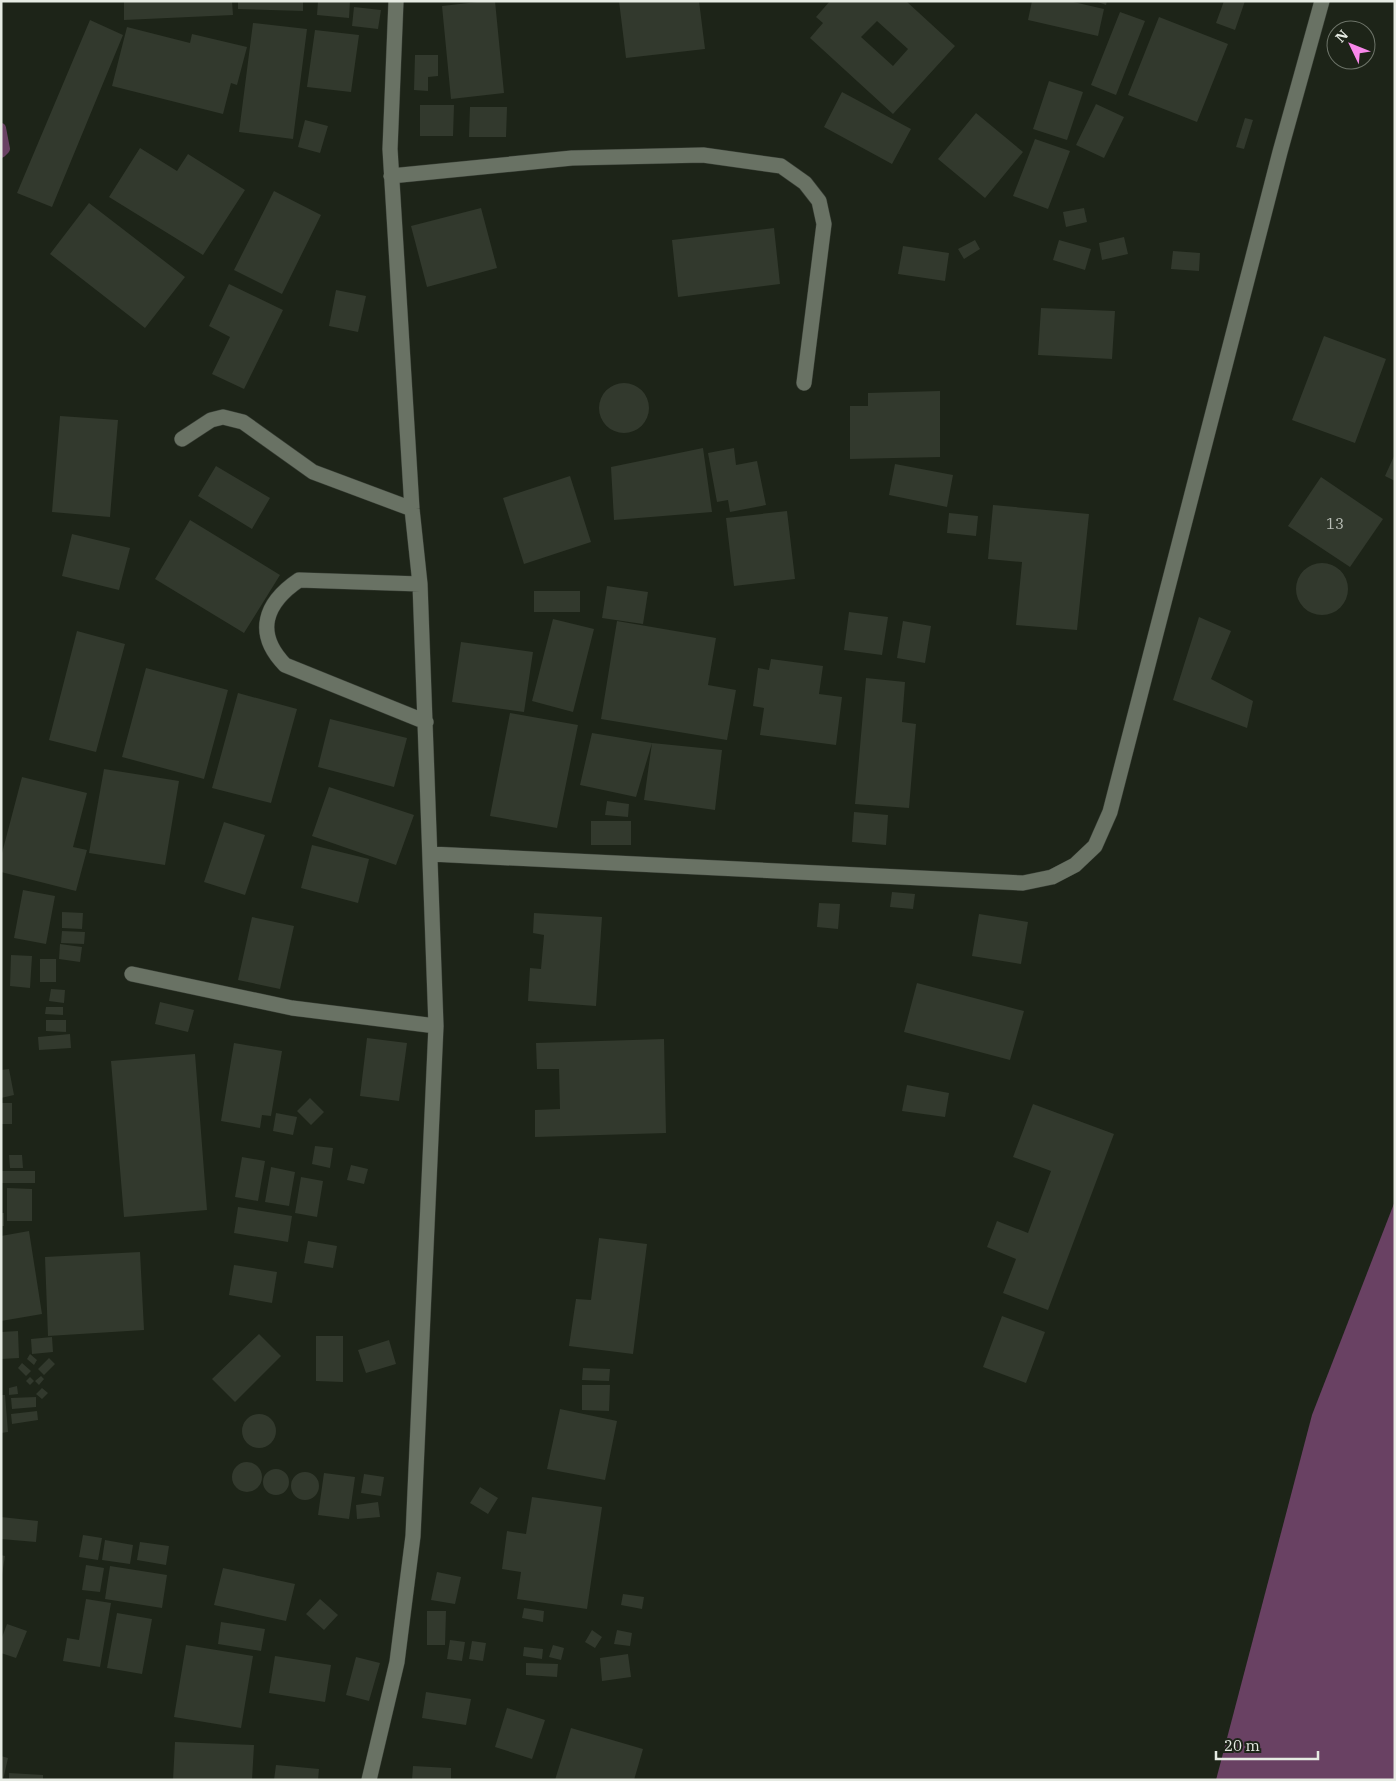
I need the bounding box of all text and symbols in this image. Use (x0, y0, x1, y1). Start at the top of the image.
north arrow (1326, 20, 1376, 70)
text: N (1331, 26, 1352, 46)
house number: 13 (1326, 514, 1344, 533)
scale bar (1216, 1728, 1318, 1760)
text: 20 m (1224, 1736, 1260, 1755)

